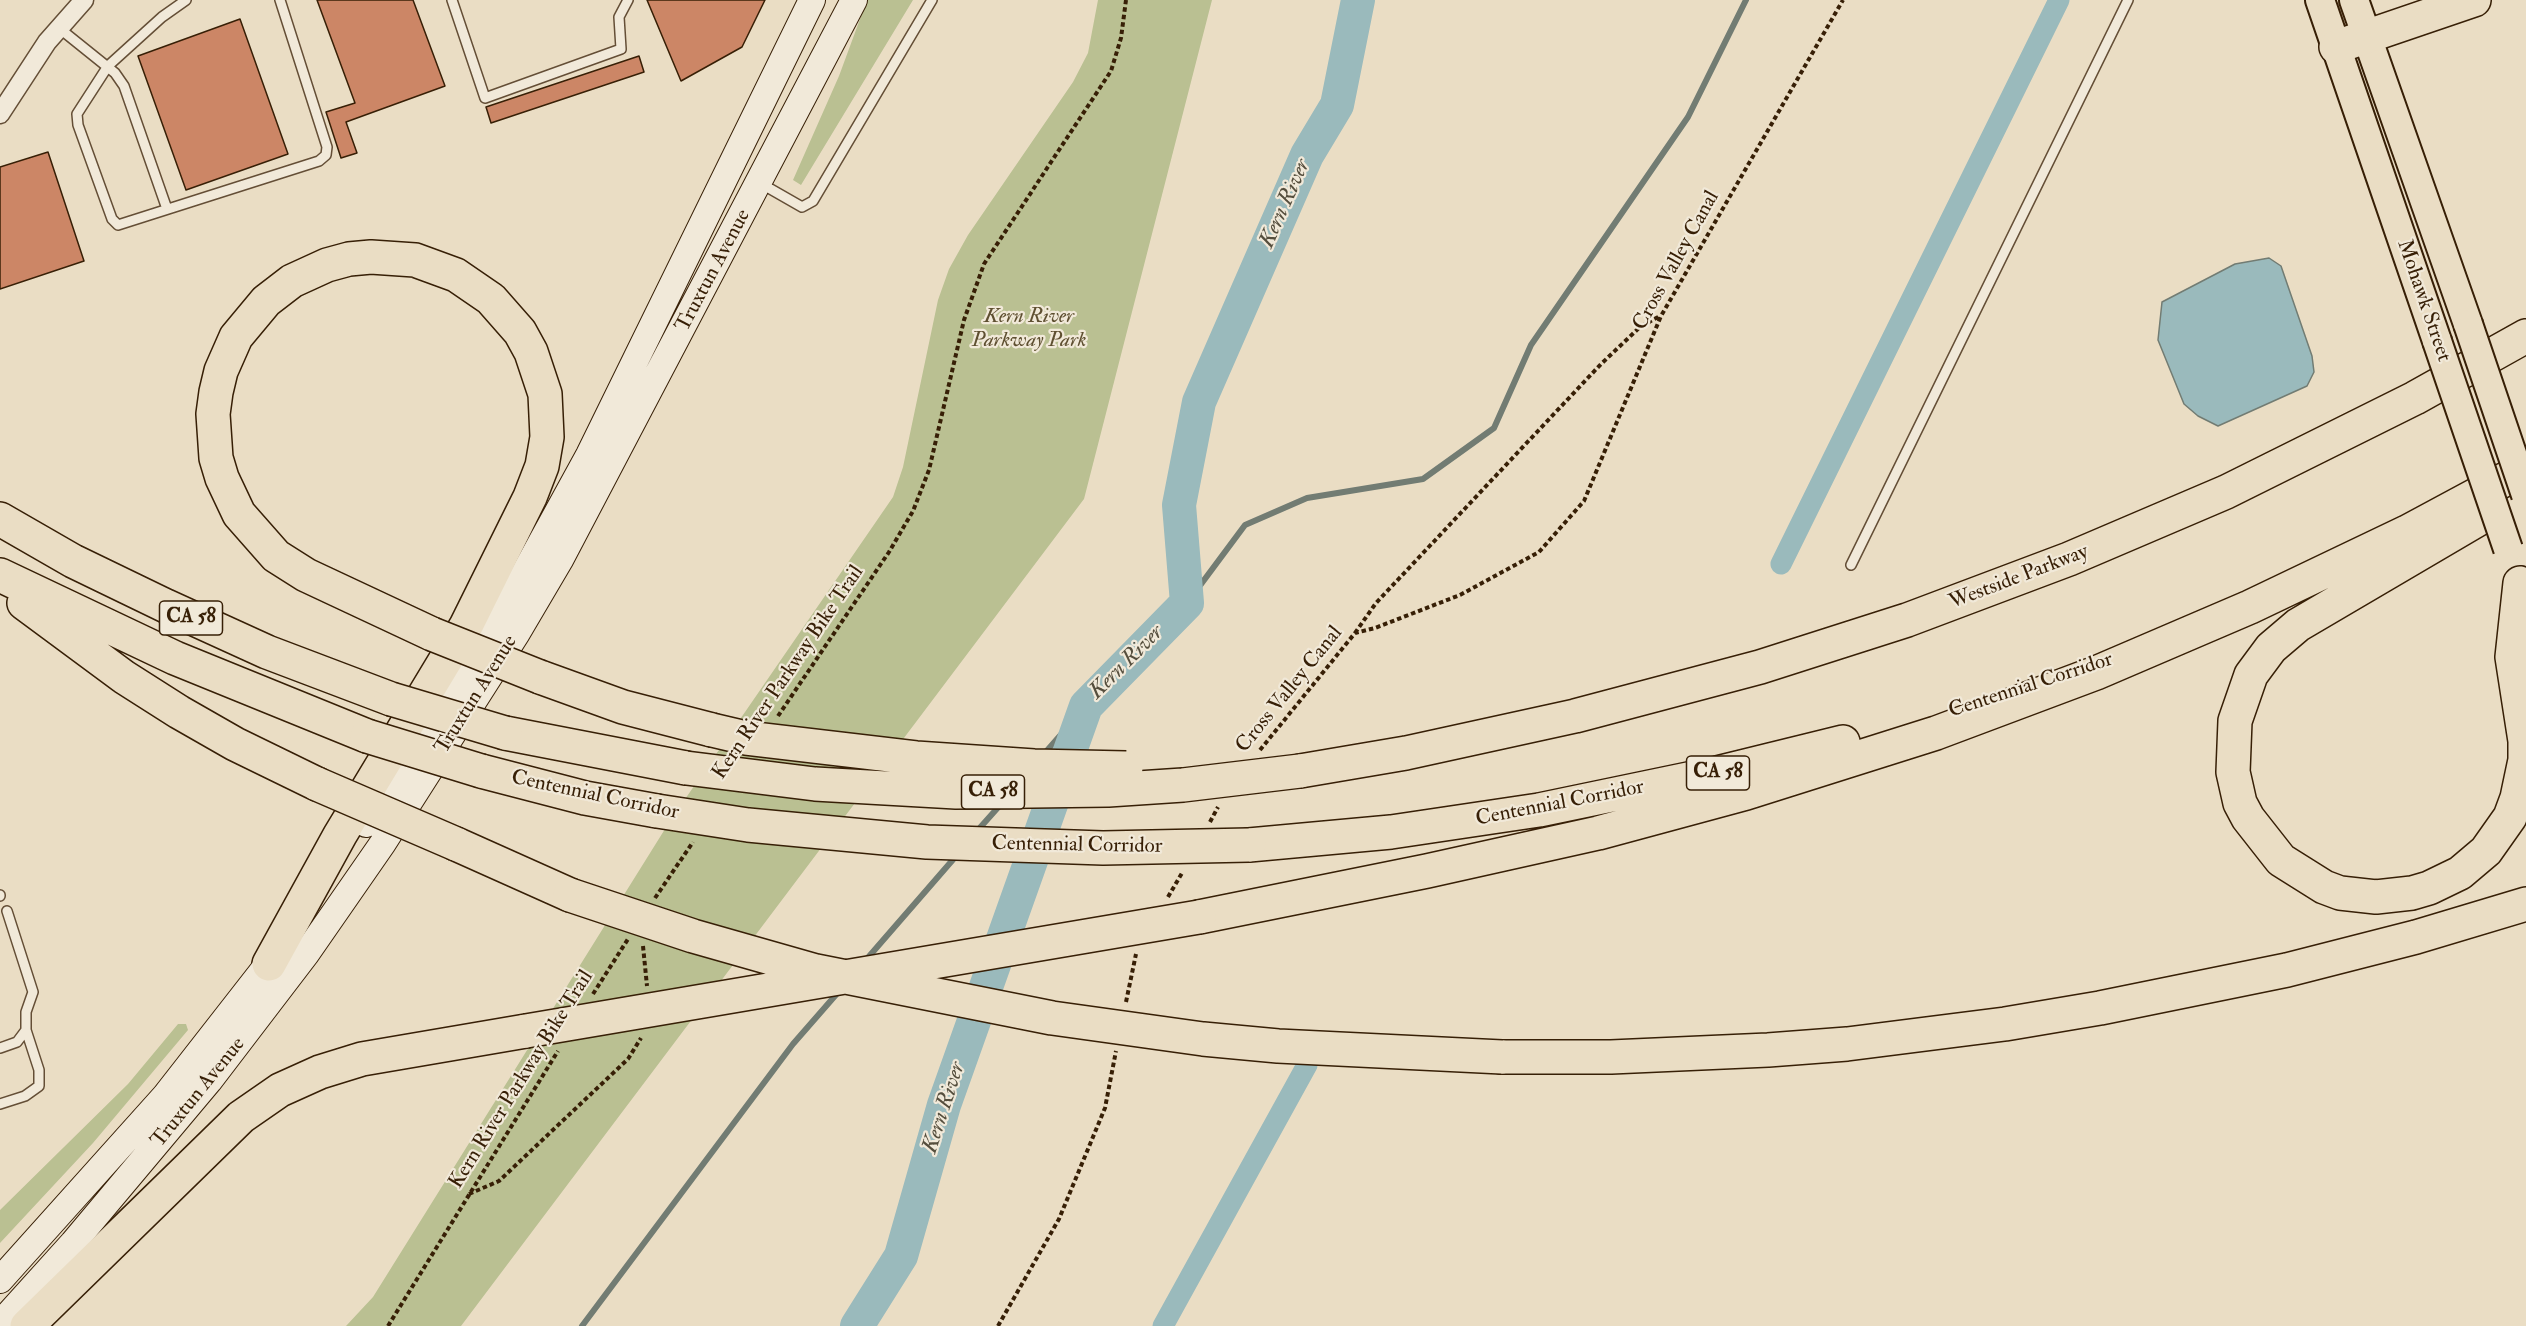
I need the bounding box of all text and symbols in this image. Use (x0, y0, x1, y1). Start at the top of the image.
water label: Kern River (1255, 156, 1317, 252)
street label: Cross Valley Canal (1628, 187, 1726, 335)
street label: Truxtun Avenue (671, 205, 757, 337)
street label: Mohawk Street (2390, 237, 2456, 365)
park label: Kern River Parkway Park (971, 304, 1087, 354)
street label: Westside Parkway (1946, 540, 2092, 616)
street label: Kern River Parkway Bike Trail (708, 561, 870, 785)
road number: CA 58 (160, 601, 222, 635)
water label: Kern River (1084, 620, 1170, 706)
street label: Cross Valley Canal (1231, 622, 1349, 758)
street label: Truxtun Avenue (431, 631, 523, 759)
street label: Centennial Corridor (1946, 648, 2116, 724)
road number: CA 58 (1686, 756, 1750, 790)
street label: Centennial Corridor (509, 766, 681, 826)
road number: CA 58 (962, 775, 1024, 809)
street label: Centennial Corridor (1474, 775, 1646, 833)
street label: Centennial Corridor (991, 832, 1163, 860)
street label: Kern River Parkway Bike Trail (444, 966, 600, 1194)
street label: Truxtun Avenue (147, 1033, 251, 1153)
water label: Kern River (918, 1059, 972, 1157)

